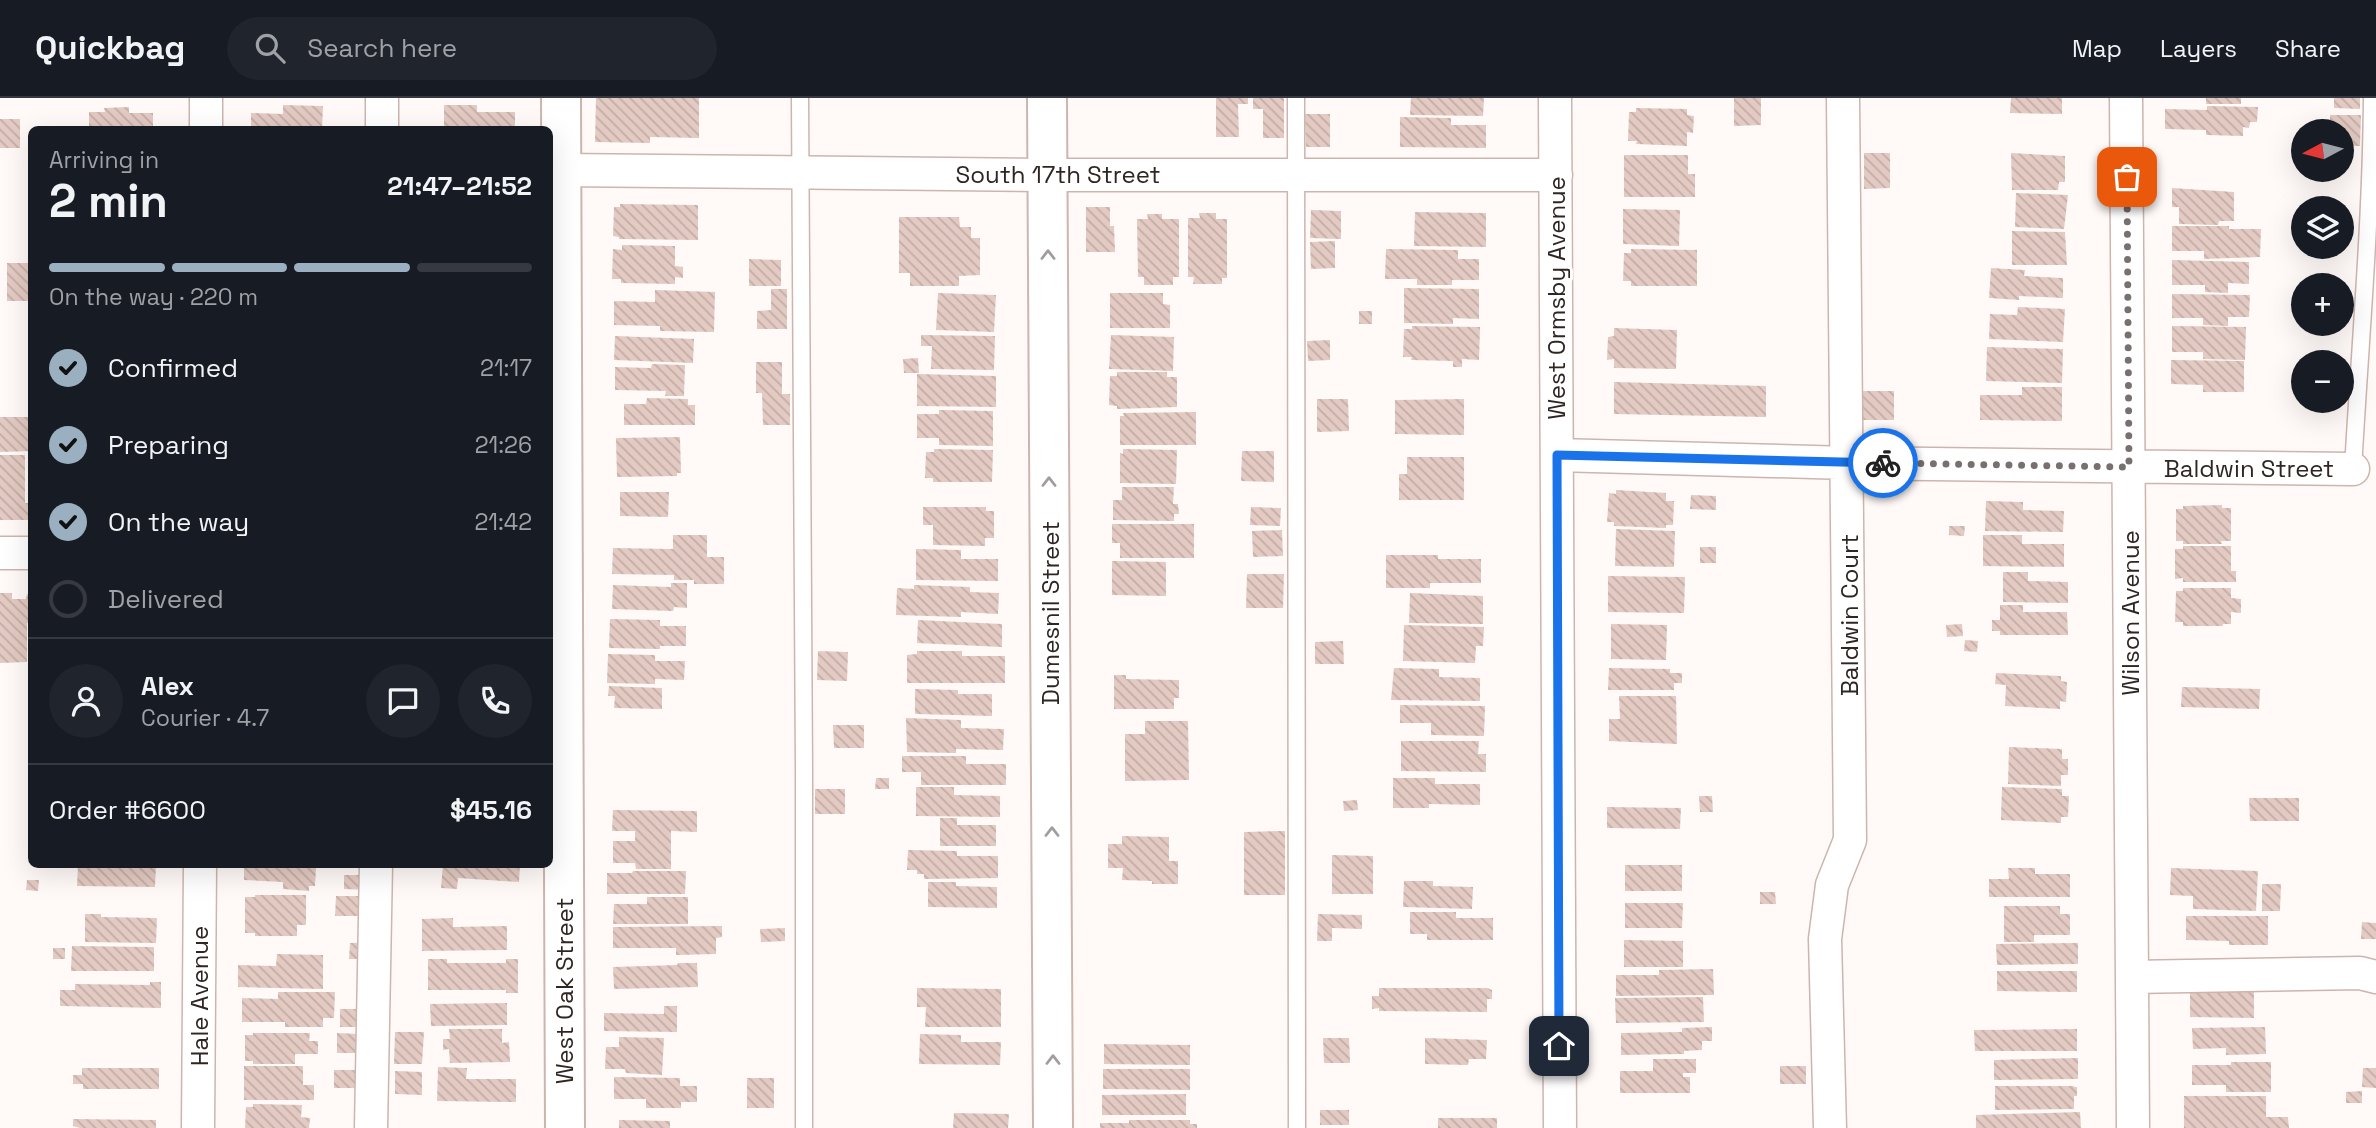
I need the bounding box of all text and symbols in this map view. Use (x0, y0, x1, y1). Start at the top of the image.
search box (227, 17, 717, 80)
text: Quickbag (35, 27, 185, 69)
icon: search (251, 29, 289, 67)
text: Search here (307, 31, 457, 65)
text: Map (2072, 33, 2122, 64)
text: Layers (2160, 33, 2237, 64)
text: Share (2275, 33, 2341, 64)
north arrow (2291, 119, 2354, 182)
map controls (2291, 119, 2354, 413)
text: Arriving in (49, 145, 159, 175)
pin (2097, 147, 2157, 207)
icon: bag (2108, 158, 2146, 196)
street label: South 17th Street (956, 159, 1160, 190)
text: 21:47–21:52 (387, 169, 532, 203)
text: 2 min (49, 172, 168, 230)
street label: West Ormsby Avenue (1541, 176, 1572, 420)
button: layers (2291, 196, 2354, 259)
one-way arrow (1040, 249, 1056, 260)
button: + (2291, 273, 2354, 336)
text: On the way · 220 m (49, 282, 258, 312)
icon: check (49, 349, 87, 387)
button: − (2291, 350, 2354, 413)
text: Confirmed (108, 351, 238, 385)
text: 21:17 (480, 353, 532, 383)
icon: check (49, 426, 87, 464)
text: Preparing (108, 428, 229, 462)
courier (1848, 428, 1918, 498)
text: 21:26 (475, 430, 532, 460)
icon: bike (1864, 444, 1902, 482)
street label: Baldwin Street (2164, 453, 2334, 484)
one-way arrow (1042, 477, 1057, 488)
icon: check (49, 503, 87, 541)
text: On the way (108, 505, 249, 539)
text: 21:42 (474, 507, 532, 537)
street label: Dumesnil Street (1035, 521, 1066, 705)
street label: Wilson Avenue (2115, 530, 2146, 696)
street label: Baldwin Court (1834, 534, 1865, 696)
text: Delivered (108, 582, 224, 616)
button: person (49, 664, 123, 738)
button: chat (366, 664, 440, 738)
button: phone (458, 664, 532, 738)
text: Alex (141, 669, 194, 703)
text: Courier · 4.7 (141, 703, 269, 733)
text: Order #6600 (49, 793, 206, 827)
text: $45.16 (450, 793, 532, 827)
one-way arrow (1044, 827, 1059, 838)
street label: West Oak Street (549, 898, 580, 1084)
street label: Hale Avenue (184, 926, 215, 1066)
pin (1529, 1016, 1589, 1076)
icon: home (1540, 1027, 1578, 1065)
one-way arrow (1045, 1054, 1061, 1065)

